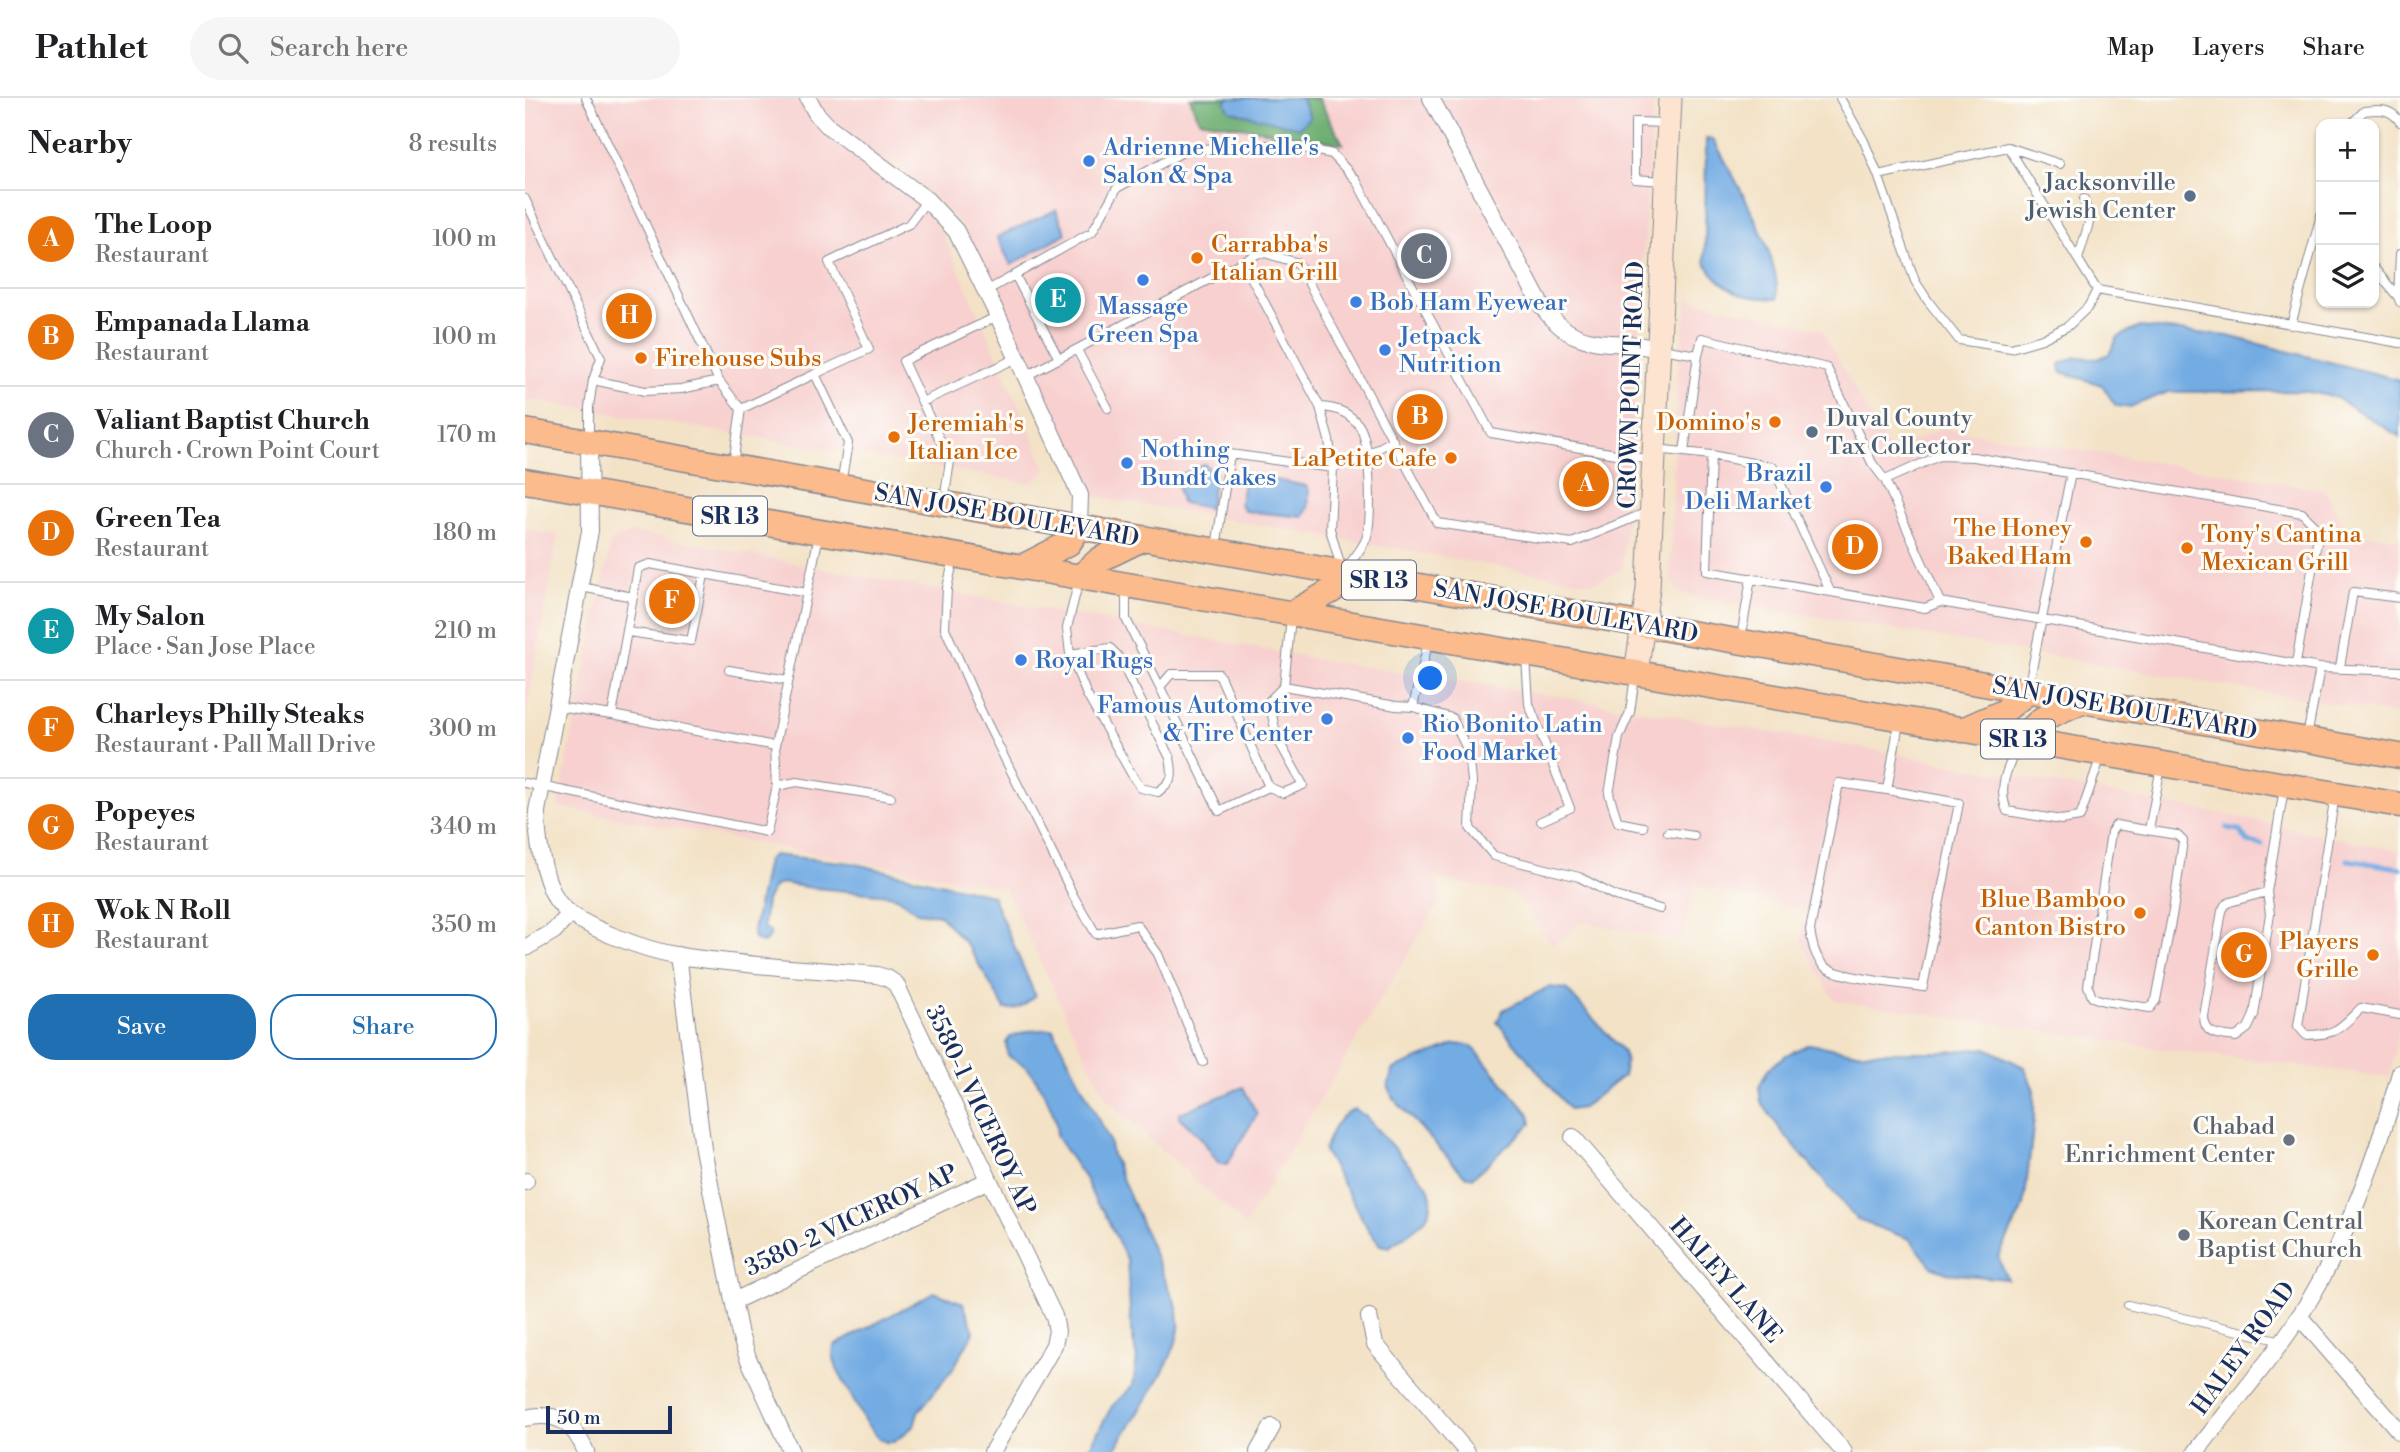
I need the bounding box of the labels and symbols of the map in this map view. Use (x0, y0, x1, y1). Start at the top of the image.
place label: Adrienne Michelle's Salon & Spa (1102, 133, 1319, 191)
marker: Adrienne Michelle's Salon & Spa (1081, 153, 1097, 169)
place label: Jacksonville Jewish Center (2025, 168, 2176, 226)
marker: Jacksonville Jewish Center (2182, 188, 2198, 204)
place label: Carrabba's Italian Grill (1211, 230, 1338, 288)
pin: C (1401, 230, 1447, 282)
marker: Carrabba's Italian Grill (1189, 250, 1205, 266)
street label: CROWN POINT ROAD (1613, 261, 1651, 510)
marker: Massage Green Spa (1135, 272, 1151, 288)
pin: E (1035, 274, 1081, 326)
place label: Bob Ham Eyewear (1369, 288, 1567, 318)
pin: H (606, 290, 652, 342)
place label: Massage Green Spa (1087, 292, 1199, 350)
marker: Bob Ham Eyewear (1348, 294, 1364, 310)
place label: Jetpack Nutrition (1398, 322, 1501, 380)
marker: Jetpack Nutrition (1377, 342, 1393, 358)
place label: Firehouse Subs (655, 344, 821, 374)
marker: Firehouse Subs (633, 350, 649, 366)
pin: B (1397, 391, 1443, 443)
place label: Duval County Tax Collector (1826, 404, 1973, 462)
place label: Domino's (1656, 408, 1761, 438)
place label: Jeremiah's Italian Ice (907, 409, 1024, 467)
marker: Domino's (1767, 414, 1783, 430)
marker: Duval County Tax Collector (1804, 424, 1820, 440)
marker: Jeremiah's Italian Ice (886, 429, 902, 445)
place label: Nothing Bundt Cakes (1140, 435, 1277, 493)
place label: LaPetite Cafe (1292, 444, 1437, 474)
marker: LaPetite Cafe (1443, 450, 1459, 466)
marker: Nothing Bundt Cakes (1119, 455, 1135, 471)
pin: A (1563, 458, 1609, 510)
place label: Brazil Deli Market (1685, 459, 1812, 517)
street label: SAN JOSE BOULEVARD (872, 478, 1142, 554)
marker: Brazil Deli Market (1818, 479, 1834, 495)
road number: SR 13 (693, 496, 767, 536)
place label: The Honey Baked Ham (1947, 514, 2072, 572)
place label: Tony's Cantina Mexican Grill (2201, 520, 2362, 578)
pin: D (1832, 521, 1878, 573)
marker: The Honey Baked Ham (2078, 534, 2094, 550)
marker: Tony's Cantina Mexican Grill (2179, 540, 2195, 556)
road number: SR 13 (1342, 560, 1416, 600)
street label: SAN JOSE BOULEVARD (1431, 574, 1701, 650)
pin: F (649, 575, 695, 627)
place label: Royal Rugs (1035, 646, 1153, 676)
marker: Royal Rugs (1013, 652, 1029, 668)
your location (1413, 661, 1447, 695)
street label: SAN JOSE BOULEVARD (1990, 671, 2260, 747)
place label: Famous Automotive & Tire Center (1097, 691, 1313, 749)
place label: Rio Bonito Latin Food Market (1422, 710, 1603, 768)
marker: Famous Automotive & Tire Center (1319, 711, 1335, 727)
road number: SR 13 (1981, 720, 2055, 758)
marker: Rio Bonito Latin Food Market (1400, 730, 1416, 746)
place label: Blue Bamboo Canton Bistro (1975, 885, 2126, 943)
marker: Blue Bamboo Canton Bistro (2132, 905, 2148, 921)
place label: Players Grille (2279, 927, 2359, 985)
pin: G (2221, 929, 2267, 981)
marker: Players Grille (2365, 947, 2381, 963)
street label: 3580-1 VICEROY AP (918, 1001, 1042, 1220)
place label: Chabad Enrichment Center (2065, 1112, 2275, 1170)
marker: Chabad Enrichment Center (2281, 1132, 2297, 1148)
street label: 3580-2 VICEROY AP (740, 1158, 963, 1283)
place label: Korean Central Baptist Church (2197, 1207, 2363, 1265)
street label: HALEY LANE (1663, 1212, 1788, 1350)
marker: Korean Central Baptist Church (2176, 1227, 2192, 1243)
street label: HALEY ROAD (2185, 1276, 2302, 1421)
scale bar (546, 1403, 672, 1435)

